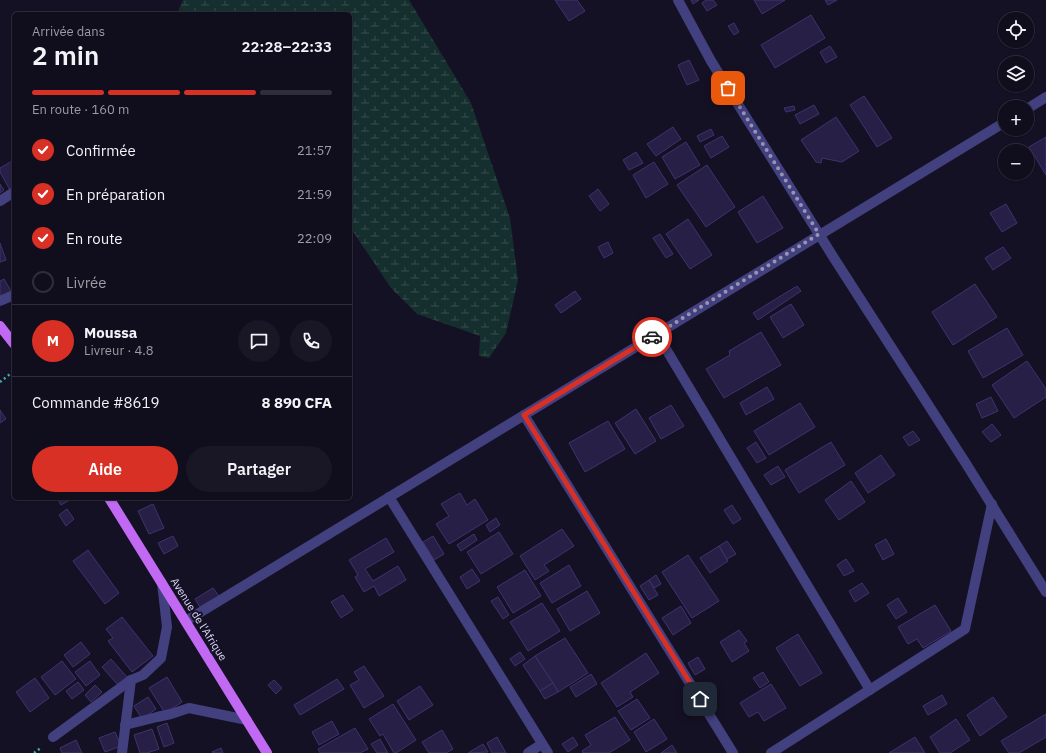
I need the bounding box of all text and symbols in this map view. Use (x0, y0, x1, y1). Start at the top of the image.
map controls (998, 12, 1034, 180)
button: locate (998, 12, 1034, 48)
text: Arrivée dans (32, 23, 105, 40)
text: 22:28–22:33 (242, 37, 332, 56)
text: 2 min (32, 38, 99, 72)
button: layers (998, 56, 1034, 92)
pin (711, 71, 745, 105)
icon: bag (717, 77, 739, 99)
button: + (998, 100, 1034, 136)
text: En route · 160 m (32, 101, 129, 118)
icon: check (32, 139, 54, 161)
text: Confirmée (66, 141, 136, 160)
text: 21:57 (297, 142, 332, 159)
button: − (998, 144, 1034, 180)
icon: check (32, 183, 54, 205)
text: En préparation (66, 185, 165, 204)
text: 21:59 (297, 186, 332, 203)
icon: check (32, 227, 54, 249)
text: En route (66, 229, 123, 248)
text: 22:09 (297, 230, 332, 247)
text: Livrée (66, 273, 107, 292)
courier (632, 317, 672, 357)
button: chat (238, 320, 280, 362)
button: phone (290, 320, 332, 362)
text: Moussa (84, 323, 137, 342)
icon: car (641, 326, 663, 348)
text: M (47, 331, 59, 350)
text: Livreur · 4.8 (84, 342, 154, 359)
text: Commande #8619 (32, 393, 160, 412)
text: 8 890 CFA (261, 393, 332, 412)
button: Aide (32, 446, 178, 492)
button: Partager (186, 446, 332, 492)
street label: Avenue de l'Afrique (168, 575, 230, 663)
pin (683, 682, 717, 716)
icon: home (689, 688, 711, 710)

